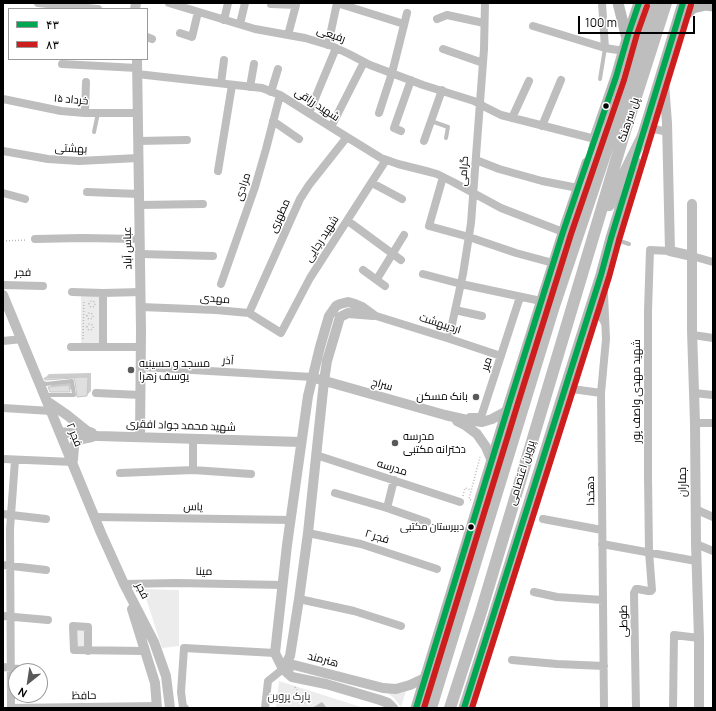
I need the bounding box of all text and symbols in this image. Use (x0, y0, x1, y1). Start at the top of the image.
legend (8, 8, 148, 60)
scale bar (580, 8, 697, 34)
text: 100 m (585, 14, 617, 31)
text: ۴۳ (46, 16, 59, 33)
street label: رفیعی (315, 24, 347, 46)
text: ۸۳ (46, 36, 59, 53)
street label: شهید رزاقی (292, 86, 342, 124)
street label: ۱۵ خرداد (53, 92, 89, 108)
street label: پل سرهنگ (616, 96, 642, 144)
unlabelled marker (601, 101, 611, 111)
street label: بهشتی (54, 142, 88, 156)
street label: گرامی (456, 155, 472, 187)
street label: مرادی (232, 171, 254, 203)
street label: مطهری (267, 197, 293, 235)
street label: شهید رجایی (302, 213, 342, 265)
street label: عباس آباد (121, 226, 135, 270)
street label: فجر (15, 266, 31, 280)
street label: مهدی (200, 291, 230, 307)
street label: اردیبهشت (417, 311, 463, 337)
street label: شهید مهدی واصف پور (630, 339, 644, 443)
street label: آذر (222, 354, 234, 368)
street label: میر (479, 355, 495, 373)
place label: مسجد و حسینیه یوسف زهرا (139, 357, 210, 383)
marker: مسجد و حسینیه یوسف زهرا (126, 365, 136, 375)
street label: سراج (370, 376, 394, 394)
place label: بانک مسکن (416, 390, 468, 404)
marker: بانک مسکن (471, 392, 481, 402)
street label: شهید محمد جواد افقری (126, 417, 236, 435)
street label: فجر ۲ (63, 421, 85, 449)
place label: مدرسه دخترانه مکتبی (403, 430, 466, 456)
marker: مدرسه دخترانه مکتبی (390, 438, 400, 448)
street label: پروین اعتصامی (506, 439, 538, 507)
street label: مدرسه (375, 457, 409, 479)
street label: جماران (676, 467, 690, 497)
street label: دهخدا (584, 476, 598, 506)
street label: یاس (183, 500, 203, 514)
place label: دبیرستان مکتبی (400, 521, 464, 533)
marker: دبیرستان مکتبی (466, 522, 476, 532)
street label: فجر ۲ (363, 527, 391, 547)
street label: مینا (195, 565, 213, 579)
street label: فجر (132, 581, 152, 601)
street label: طوطی (617, 605, 631, 637)
street label: هنرمند (306, 650, 340, 670)
north arrow (8, 663, 48, 703)
text: N (15, 684, 29, 701)
street label: حافظ (71, 689, 97, 703)
park label: پارک پروین (268, 690, 310, 704)

